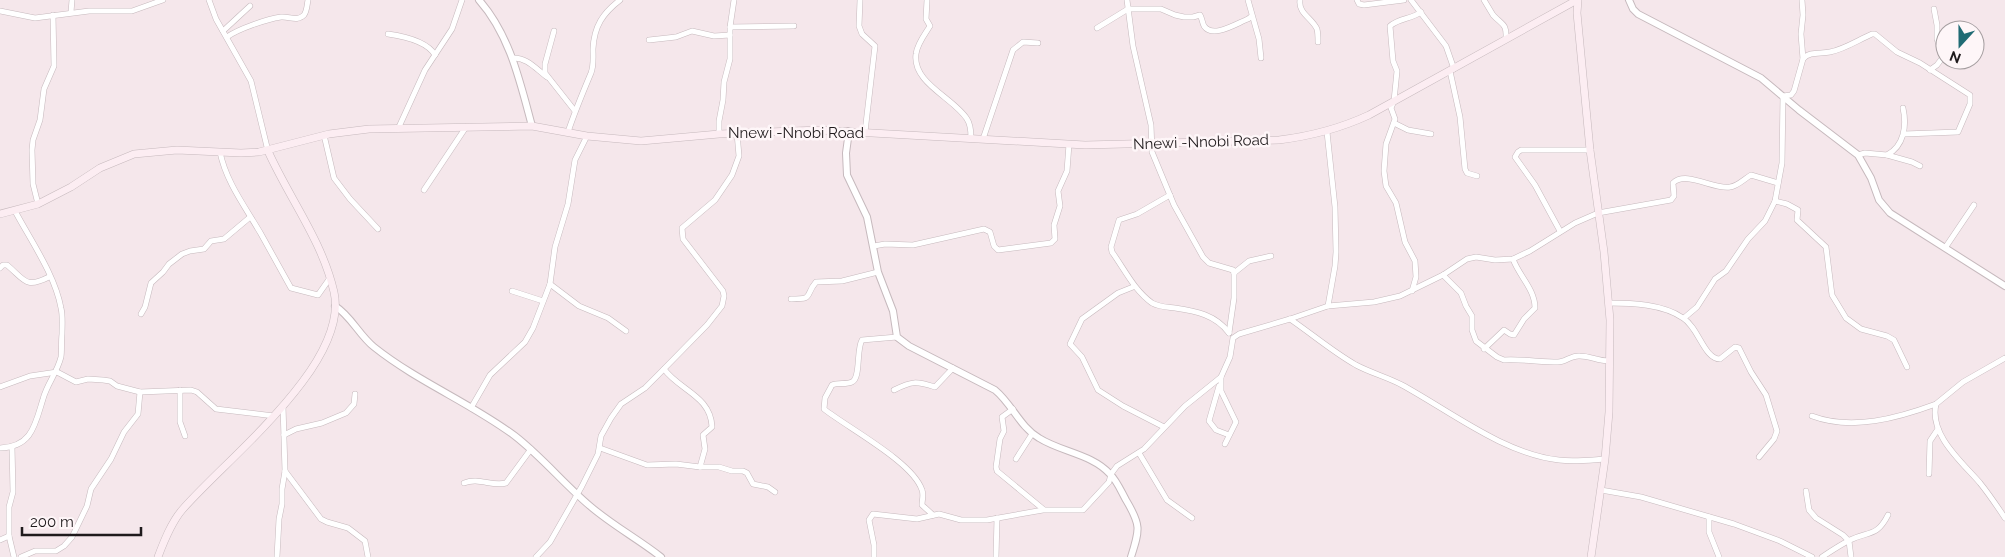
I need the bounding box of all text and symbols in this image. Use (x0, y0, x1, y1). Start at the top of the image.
north arrow (1935, 20, 1985, 70)
text: N (1947, 48, 1963, 67)
street label: Nnewi -Nnobi Road (728, 124, 864, 142)
street label: Nnewi -Nnobi Road (1133, 131, 1269, 153)
scale bar (22, 504, 141, 536)
text: 200 m (30, 513, 74, 531)

